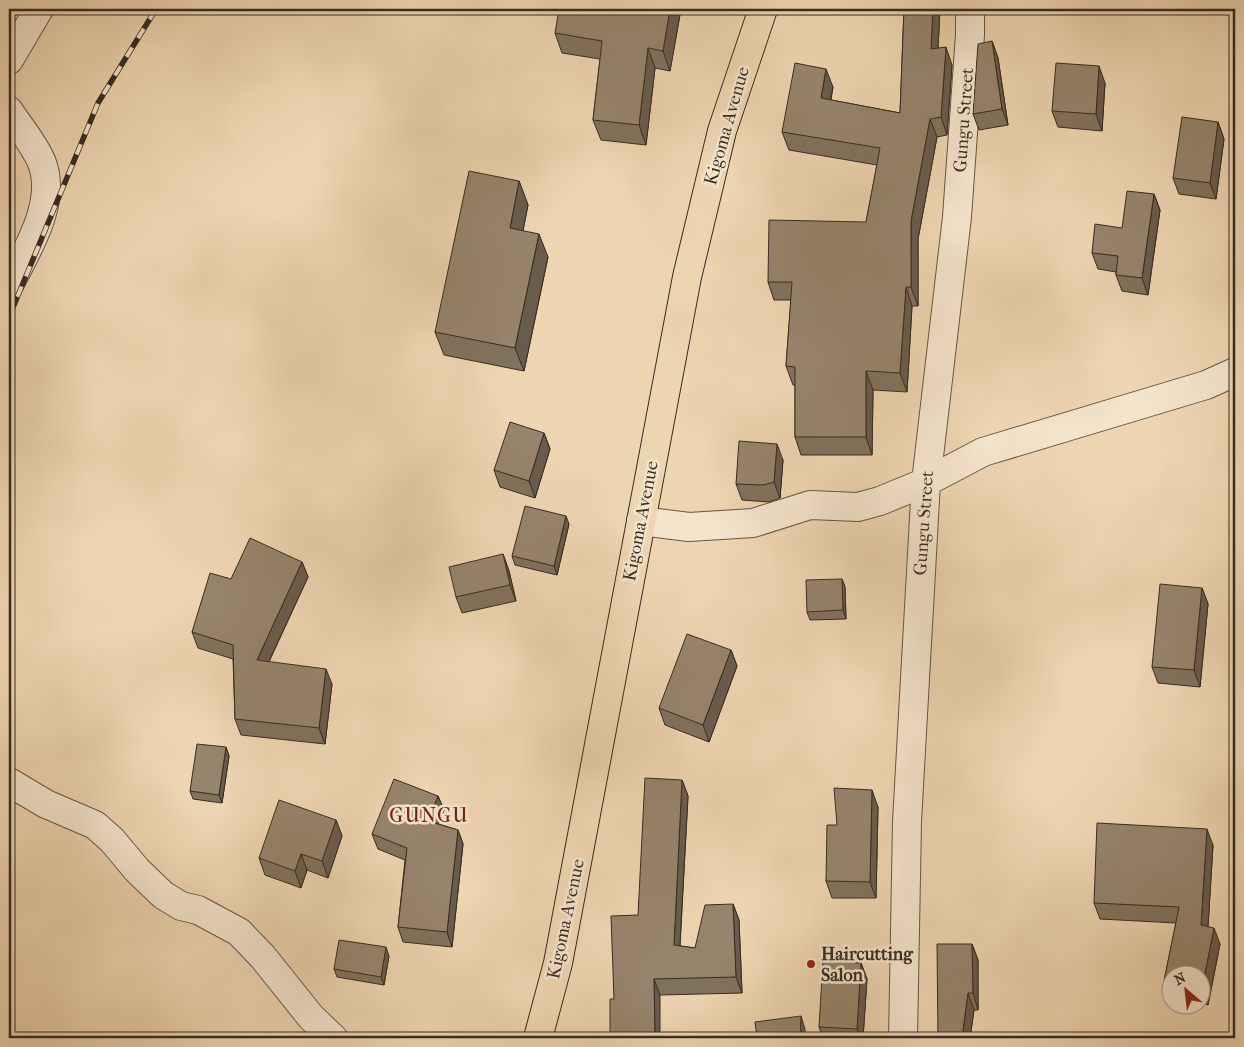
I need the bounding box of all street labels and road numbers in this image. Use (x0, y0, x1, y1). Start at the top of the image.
street label: Kigoma Avenue (700, 64, 754, 188)
street label: Gungu Street (950, 66, 978, 173)
street label: Kigoma Avenue (619, 459, 663, 583)
street label: Gungu Street (910, 469, 938, 576)
street label: Kigoma Avenue (543, 857, 589, 981)

